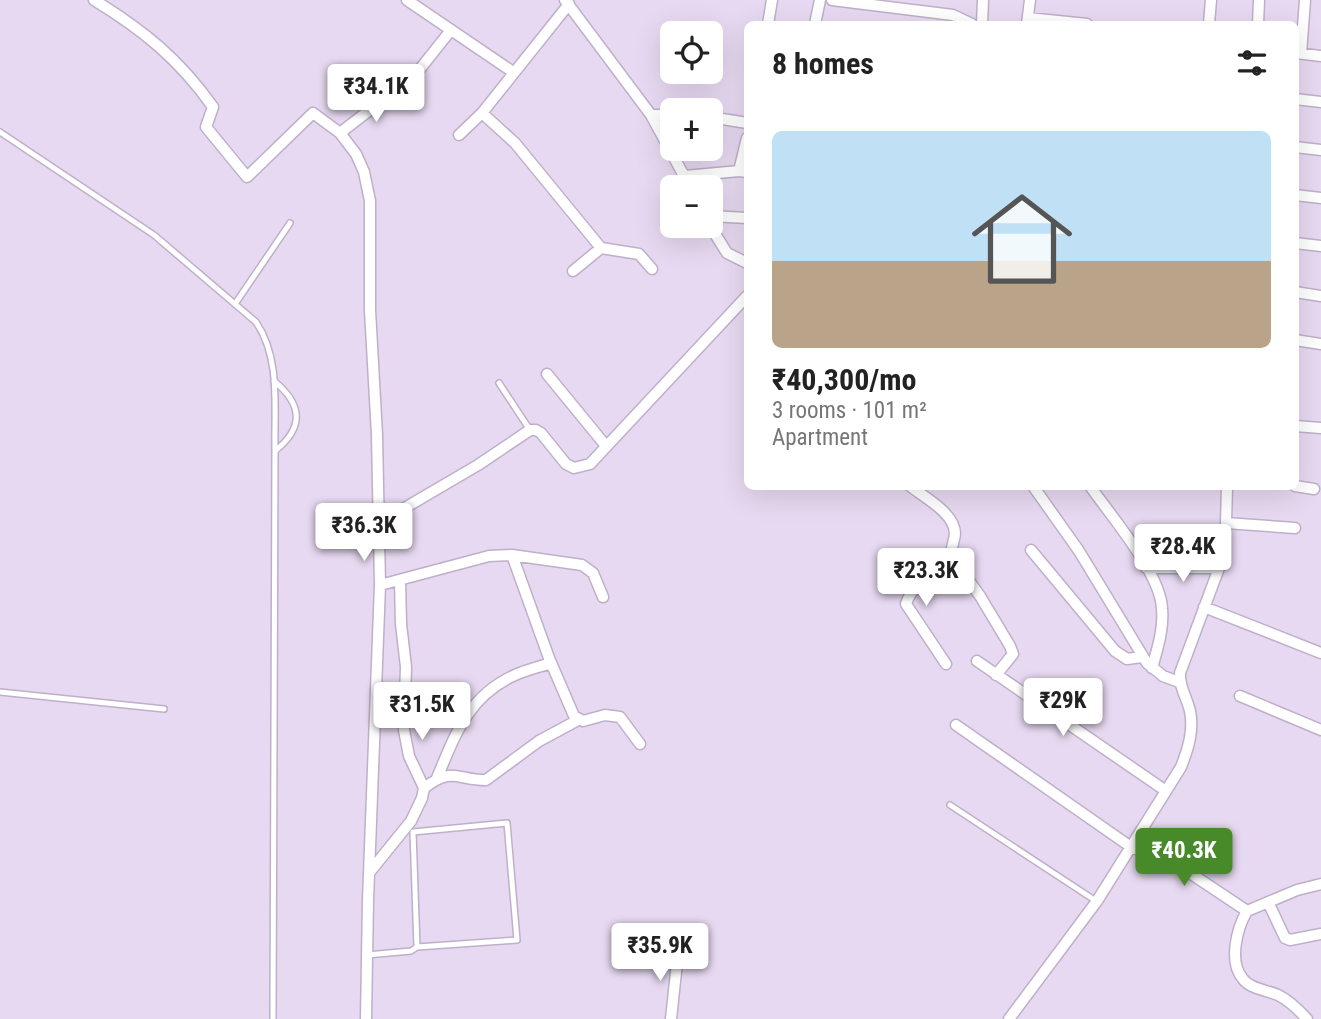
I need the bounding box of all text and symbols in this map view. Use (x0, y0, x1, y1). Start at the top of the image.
map controls (660, 21, 723, 238)
button: locate (660, 21, 723, 84)
icon: filters (1233, 44, 1271, 82)
text: 8 homes (772, 46, 874, 81)
pin: ₹34.1K (319, 64, 433, 124)
text: ₹34.1K (343, 73, 409, 100)
button: + (660, 98, 723, 161)
button: − (660, 175, 723, 238)
icon: home (959, 176, 1085, 302)
text: ₹40,300/mo (772, 362, 916, 397)
text: 3 rooms · 101 m² (772, 397, 927, 424)
text: Apartment (772, 424, 868, 451)
pin: ₹36.3K (307, 504, 421, 563)
text: ₹36.3K (331, 512, 397, 539)
pin: ₹28.4K (1126, 524, 1240, 584)
text: ₹28.4K (1150, 533, 1216, 560)
pin: ₹23.3K (869, 548, 983, 608)
text: ₹23.3K (893, 557, 959, 584)
pin: ₹29K (1022, 678, 1104, 738)
pin: ₹31.5K (365, 682, 479, 742)
text: ₹29K (1040, 687, 1086, 714)
text: ₹31.5K (389, 691, 455, 718)
pin: ₹40.3K (1127, 828, 1241, 888)
text: ₹40.3K (1151, 837, 1217, 864)
pin: ₹35.9K (603, 923, 717, 983)
text: ₹35.9K (627, 932, 693, 959)

